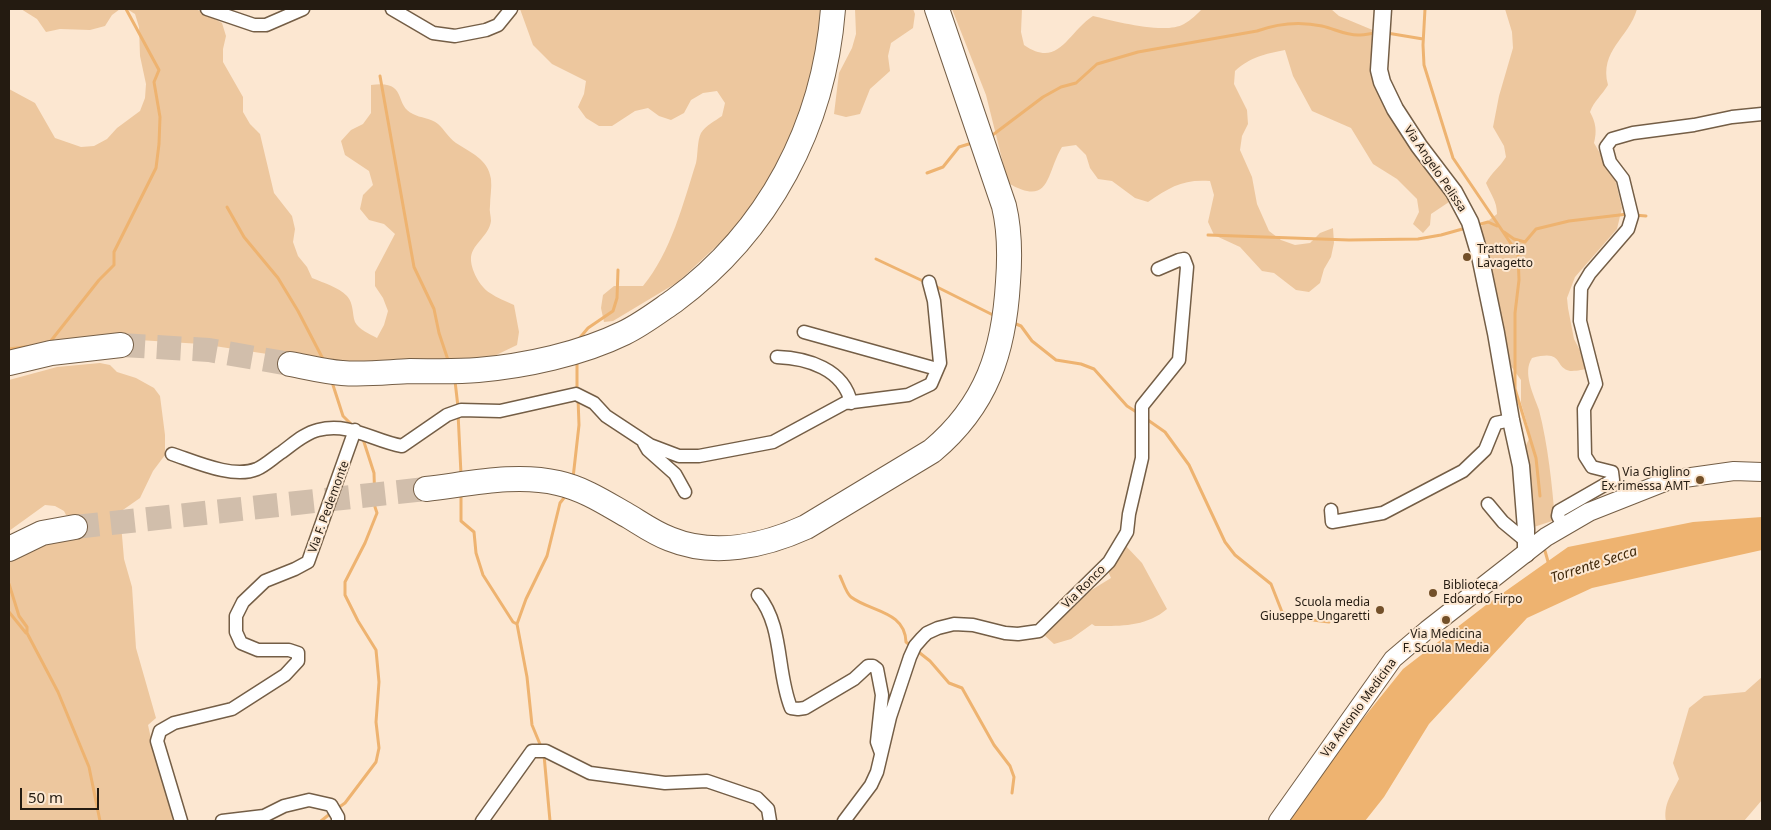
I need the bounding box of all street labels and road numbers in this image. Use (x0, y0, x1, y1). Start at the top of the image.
street label: Via Angelo Pelissa (1401, 123, 1469, 215)
street label: Via F. Pedemonte (306, 459, 352, 555)
street label: Via Ronco (1059, 562, 1109, 612)
street label: Via Antonio Medicina (1318, 656, 1400, 760)

